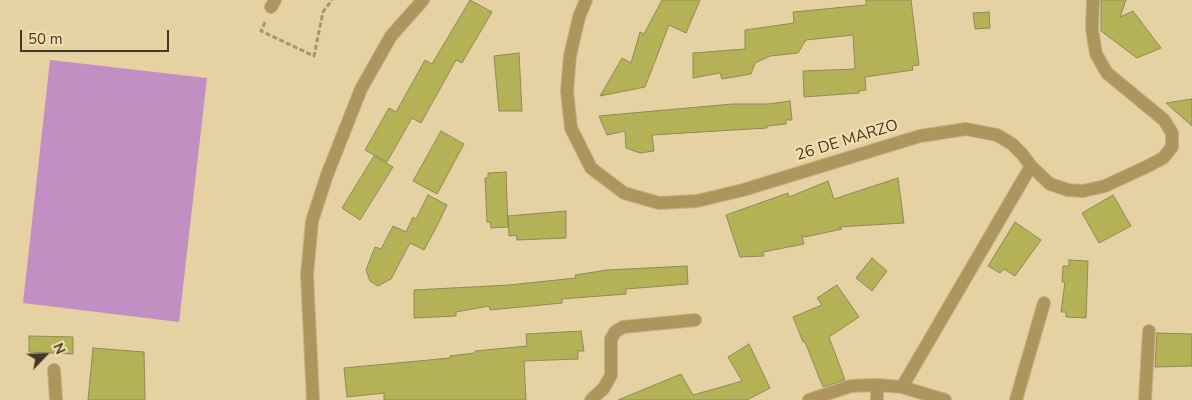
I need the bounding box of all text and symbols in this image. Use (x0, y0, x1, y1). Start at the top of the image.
scale bar (22, 20, 171, 52)
text: 50 m (28, 29, 63, 49)
street label: 26 DE MARZO (793, 116, 901, 166)
north arrow (20, 330, 70, 380)
text: N (48, 340, 70, 357)

